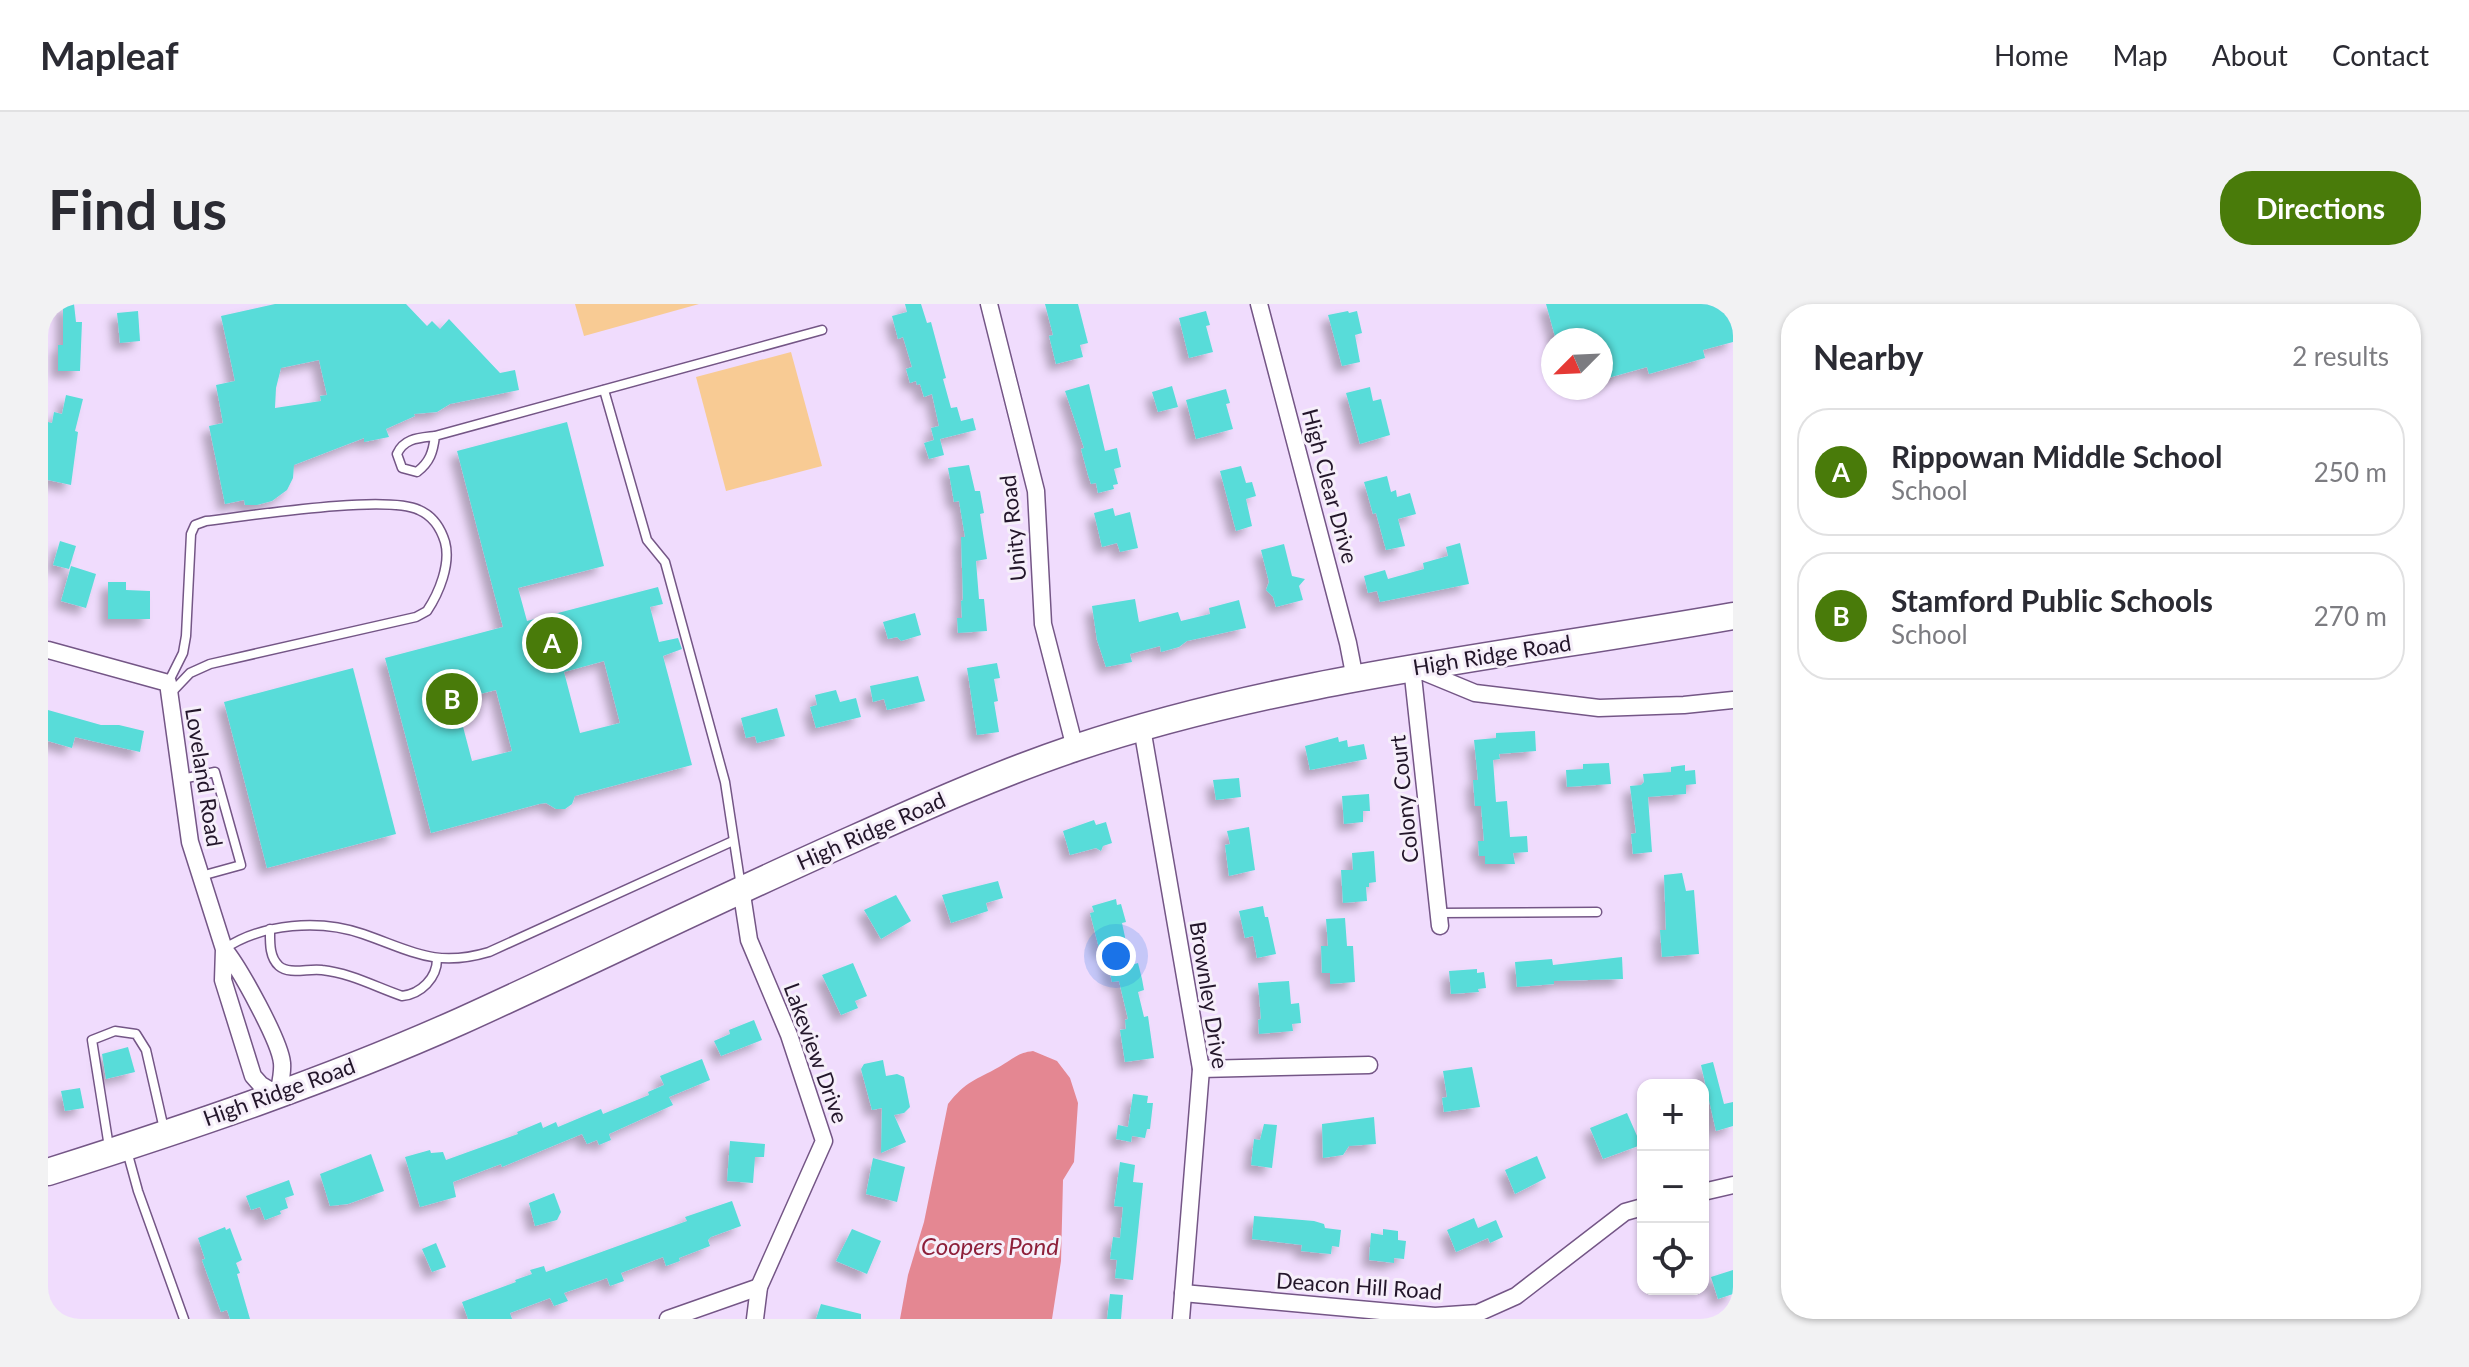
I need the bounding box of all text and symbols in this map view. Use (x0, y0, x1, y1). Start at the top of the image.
text: Mapleaf (40, 32, 179, 78)
text: Home (1994, 38, 2069, 72)
text: Map (2113, 38, 2168, 72)
text: About (2212, 38, 2288, 72)
text: Contact (2332, 38, 2429, 72)
button: Directions (2220, 171, 2421, 245)
text: Find us (48, 175, 227, 242)
north arrow (1541, 328, 1613, 400)
text: Nearby (1813, 336, 1924, 377)
text: 2 results (2292, 340, 2389, 372)
street label: High Clear Drive (1297, 405, 1364, 566)
text: Rippowan Middle School (1891, 438, 2222, 474)
text: A (1832, 456, 1850, 488)
text: 250 m (2314, 456, 2387, 488)
street label: Unity Road (994, 474, 1031, 582)
text: School (1891, 474, 1968, 506)
text: Stamford Public Schools (1891, 582, 2213, 618)
text: B (1832, 600, 1850, 632)
text: 270 m (2314, 600, 2387, 632)
pin: A (526, 613, 578, 673)
text: School (1891, 618, 1968, 650)
street label: High Ridge Road (1411, 629, 1573, 680)
pin: B (426, 669, 478, 729)
street label: Loveland Road (180, 705, 229, 848)
street label: Colony Court (1383, 734, 1424, 864)
street label: High Ridge Road (792, 786, 949, 875)
street label: Brownley Drive (1185, 919, 1234, 1071)
your location (1096, 936, 1136, 976)
street label: Lakeview Drive (779, 979, 854, 1127)
street label: High Ridge Road (199, 1052, 359, 1132)
map controls (1637, 1079, 1709, 1295)
button: + (1637, 1079, 1709, 1151)
button: − (1637, 1151, 1709, 1223)
button: locate (1637, 1223, 1709, 1295)
water label: Coopers Pond (921, 1231, 1059, 1260)
street label: Deacon Hill Road (1275, 1266, 1443, 1305)

